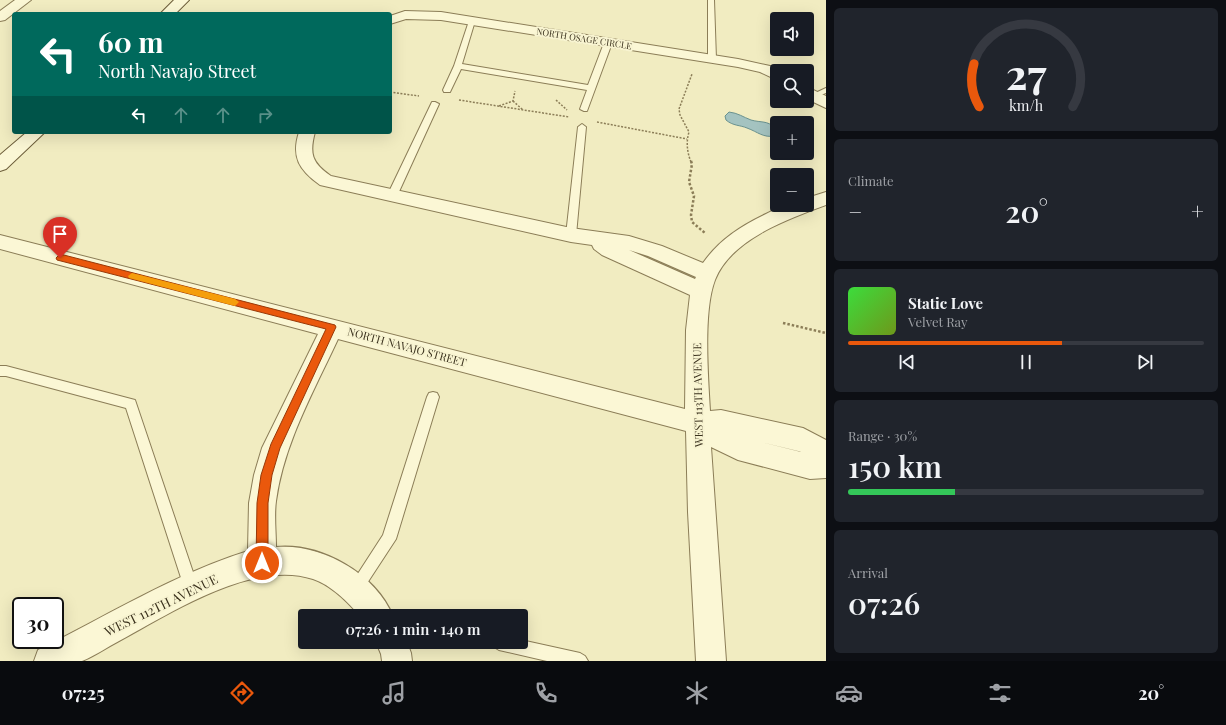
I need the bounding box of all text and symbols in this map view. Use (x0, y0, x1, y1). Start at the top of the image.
map controls (770, 12, 814, 212)
button: sound (770, 12, 814, 56)
text: 60 m (98, 23, 164, 60)
street label: NORTH OSAGE CIRCLE (536, 25, 633, 52)
icon: left (32, 28, 84, 80)
text: 27 (1006, 45, 1046, 100)
text: North Navajo Street (98, 59, 256, 83)
button: search (770, 64, 814, 108)
text: km/h (1009, 96, 1044, 115)
icon: left (128, 104, 150, 126)
icon: ahead (170, 104, 192, 126)
icon: ahead (212, 104, 234, 126)
icon: right (254, 104, 276, 126)
button: + (770, 116, 814, 160)
button: − (770, 168, 814, 212)
text: Climate (848, 172, 894, 189)
text: 20° (1005, 191, 1048, 231)
text: − (848, 196, 862, 226)
text: + (1191, 196, 1204, 226)
pin (43, 217, 77, 258)
icon: arrive (49, 223, 71, 245)
text: Static Love (908, 293, 983, 313)
text: Velvet Ray (908, 313, 968, 330)
street label: NORTH NAVAJO STREET (346, 323, 468, 370)
street label: WEST 113TH AVENUE (689, 342, 706, 448)
icon: previous (896, 351, 918, 373)
icon: pause (1015, 351, 1037, 373)
icon: next (1134, 351, 1156, 373)
text: Range · 30% (848, 427, 917, 444)
text: 150 km (848, 446, 942, 486)
position arrow (241, 542, 283, 584)
text: Arrival (848, 564, 888, 581)
street label: WEST 112TH AVENUE (100, 570, 220, 640)
text: 07:26 (848, 583, 920, 623)
speed limit sign: 30 (12, 597, 64, 649)
text: 07:26 · 1 min · 140 m (345, 619, 481, 639)
icon: directions (228, 679, 256, 707)
icon: music (380, 679, 408, 707)
icon: phone (532, 679, 560, 707)
icon: climate (683, 679, 711, 707)
icon: car (835, 679, 863, 707)
icon: filters (986, 679, 1014, 707)
text: 07:25 (62, 681, 105, 705)
text: 20° (1138, 681, 1164, 705)

